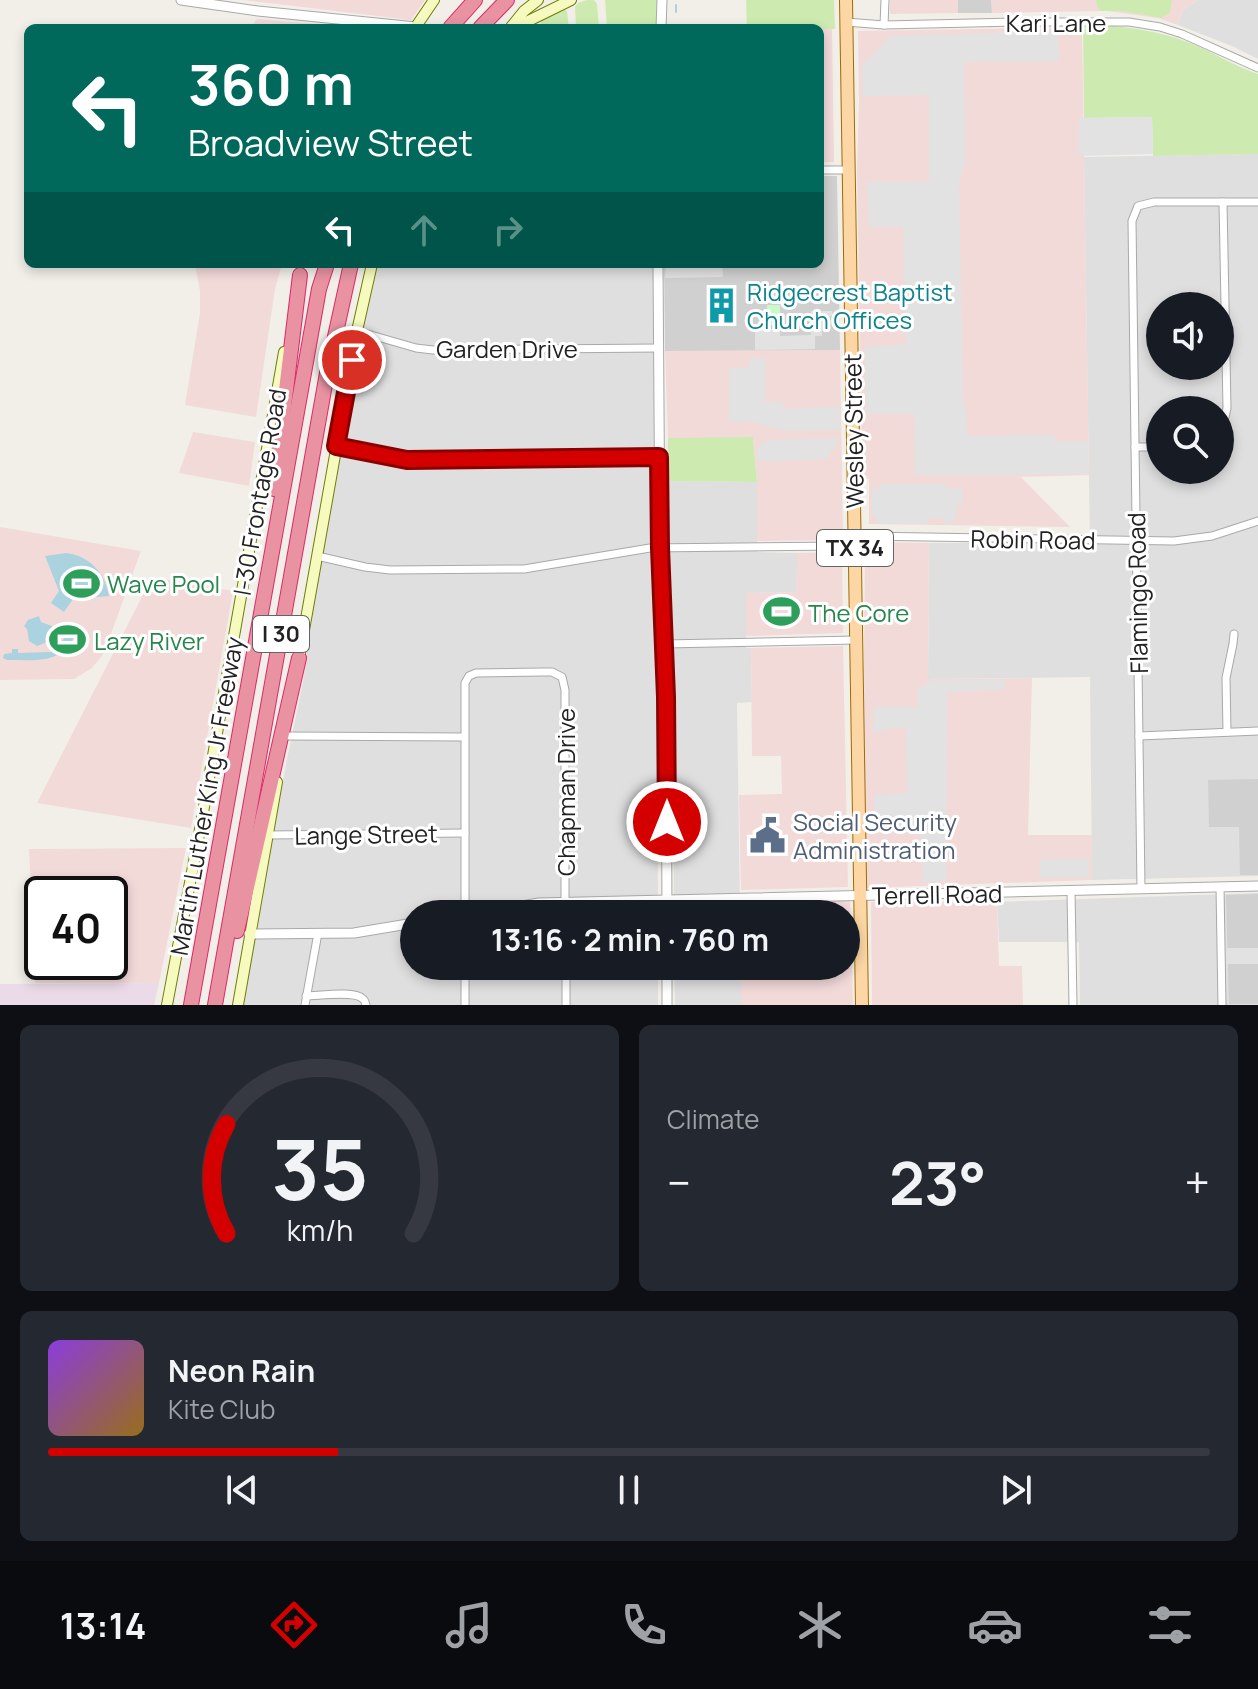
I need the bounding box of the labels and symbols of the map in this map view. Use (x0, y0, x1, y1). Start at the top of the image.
street label: Kari Lane (1006, 6, 1106, 39)
place label: Ridgecrest Baptist Church Offices (747, 275, 953, 336)
building icon: Ridgecrest Baptist Church Offices (702, 286, 740, 324)
pin (318, 326, 386, 394)
street label: Garden Drive (436, 332, 578, 365)
street label: Wesley Street (835, 353, 871, 509)
street label: I-30 Frontage Road (225, 386, 293, 598)
street label: Flamingo Road (1119, 512, 1155, 674)
street label: Robin Road (970, 521, 1096, 557)
road number: TX 34 (817, 530, 893, 566)
sports icon: Wave Pool (62, 564, 100, 602)
place label: Wave Pool (107, 567, 220, 600)
sports icon: The Core (763, 593, 801, 631)
place label: The Core (808, 596, 909, 629)
road number: I 30 (253, 616, 309, 652)
sports icon: Lazy River (49, 621, 87, 659)
place label: Lazy River (94, 624, 205, 657)
street label: Martin Luther King Jr Freeway (162, 634, 250, 958)
street label: Chapman Drive (549, 708, 582, 876)
position arrow (625, 780, 709, 864)
place label: Social Security Administration (793, 805, 957, 866)
street label: Lange Street (294, 816, 438, 852)
public building icon: Social Security Administration (748, 816, 786, 854)
speed limit sign: 40 (24, 876, 128, 980)
street label: Terrell Road (872, 876, 1002, 912)

